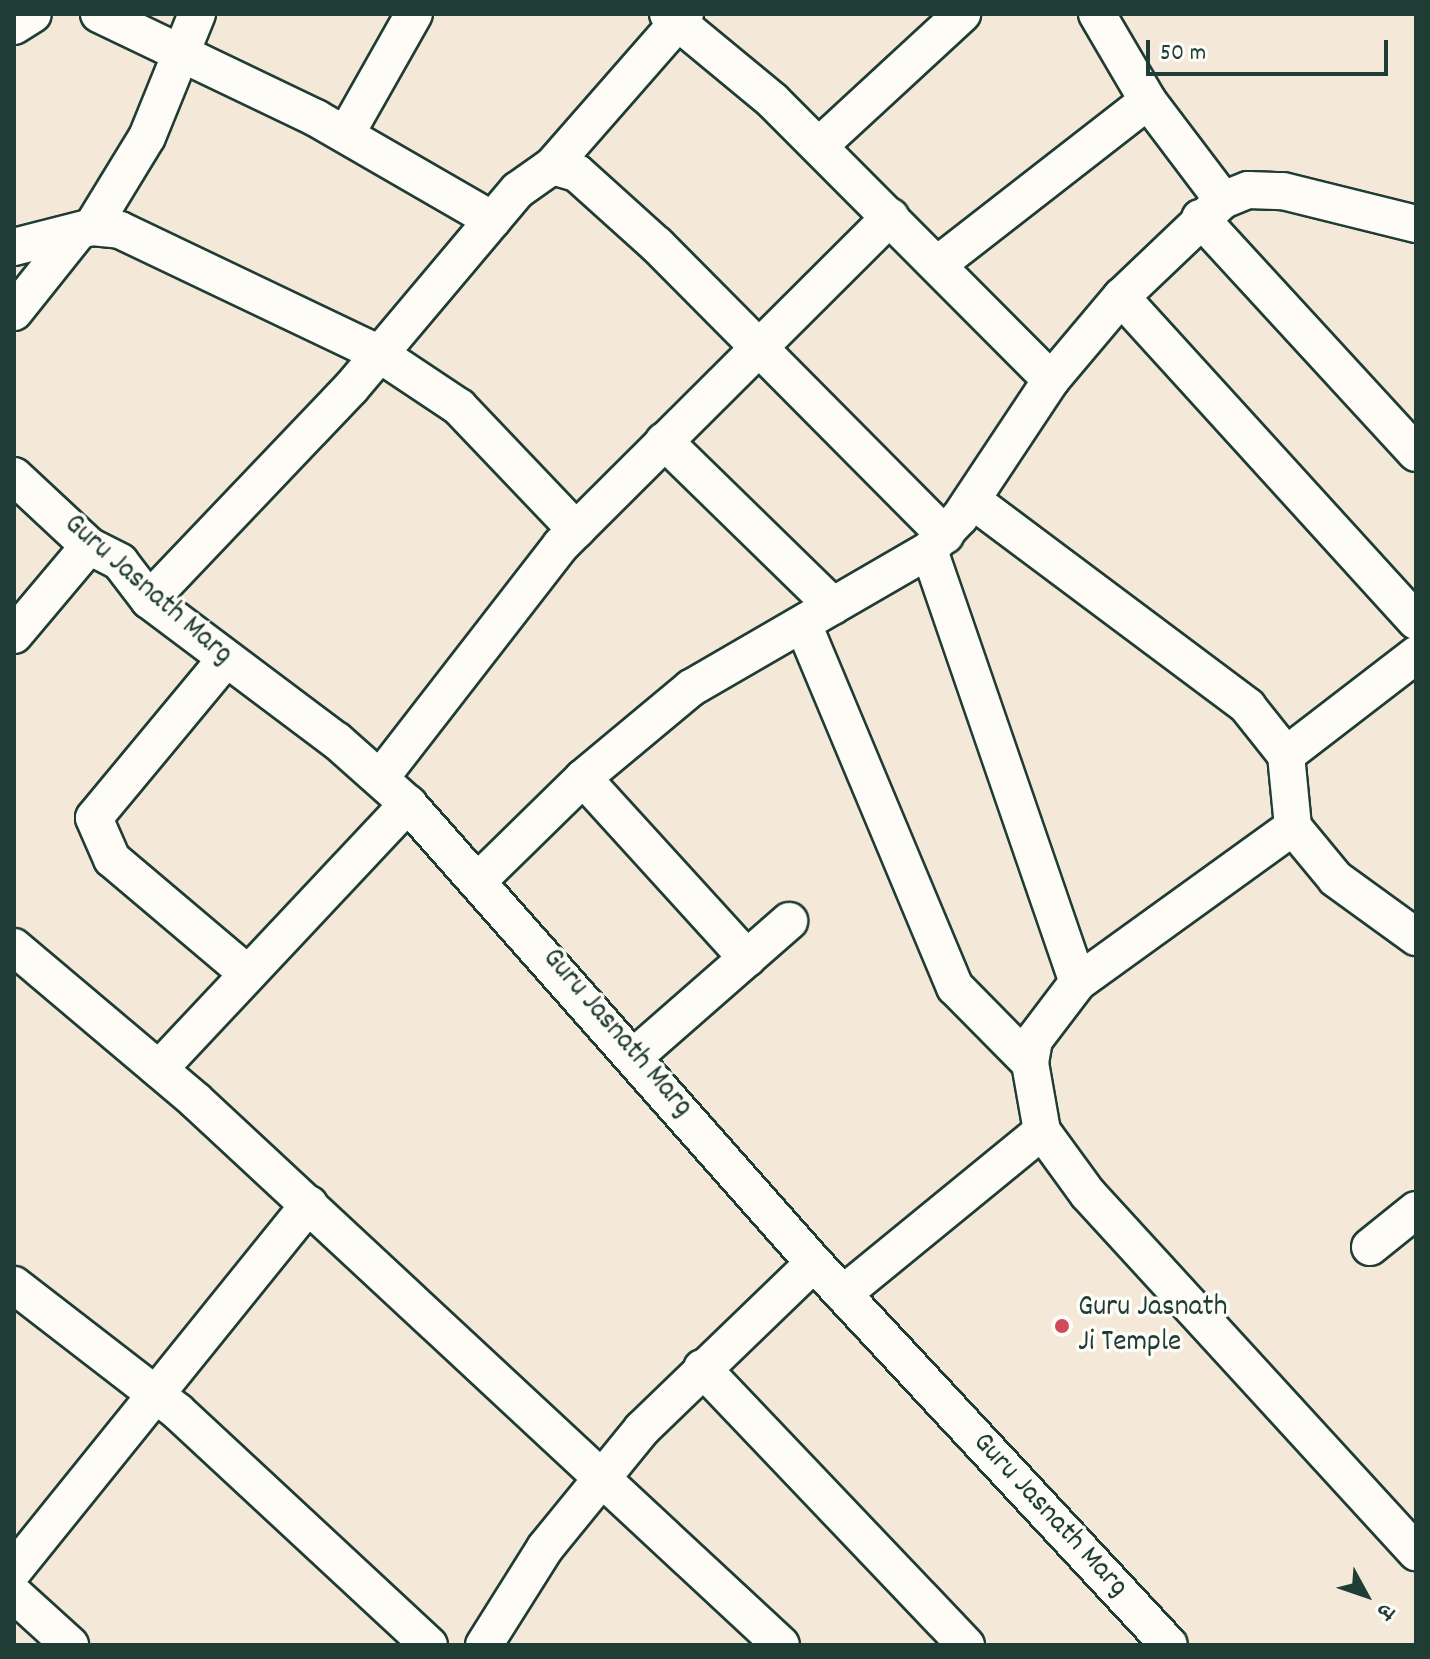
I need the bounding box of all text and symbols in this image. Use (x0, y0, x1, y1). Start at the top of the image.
scale bar (1150, 24, 1392, 74)
text: 50 m (1160, 37, 1206, 71)
street label: Guru Jasnath Marg (55, 508, 239, 674)
street label: Guru Jasnath Marg (533, 942, 699, 1126)
place label: Guru Jasnath Ji Temple (1078, 1291, 1227, 1362)
marker: Guru Jasnath Ji Temple (1053, 1317, 1071, 1335)
street label: Guru Jasnath Marg (963, 1426, 1135, 1606)
north arrow (1326, 1555, 1406, 1635)
text: उ (1369, 1596, 1401, 1625)

